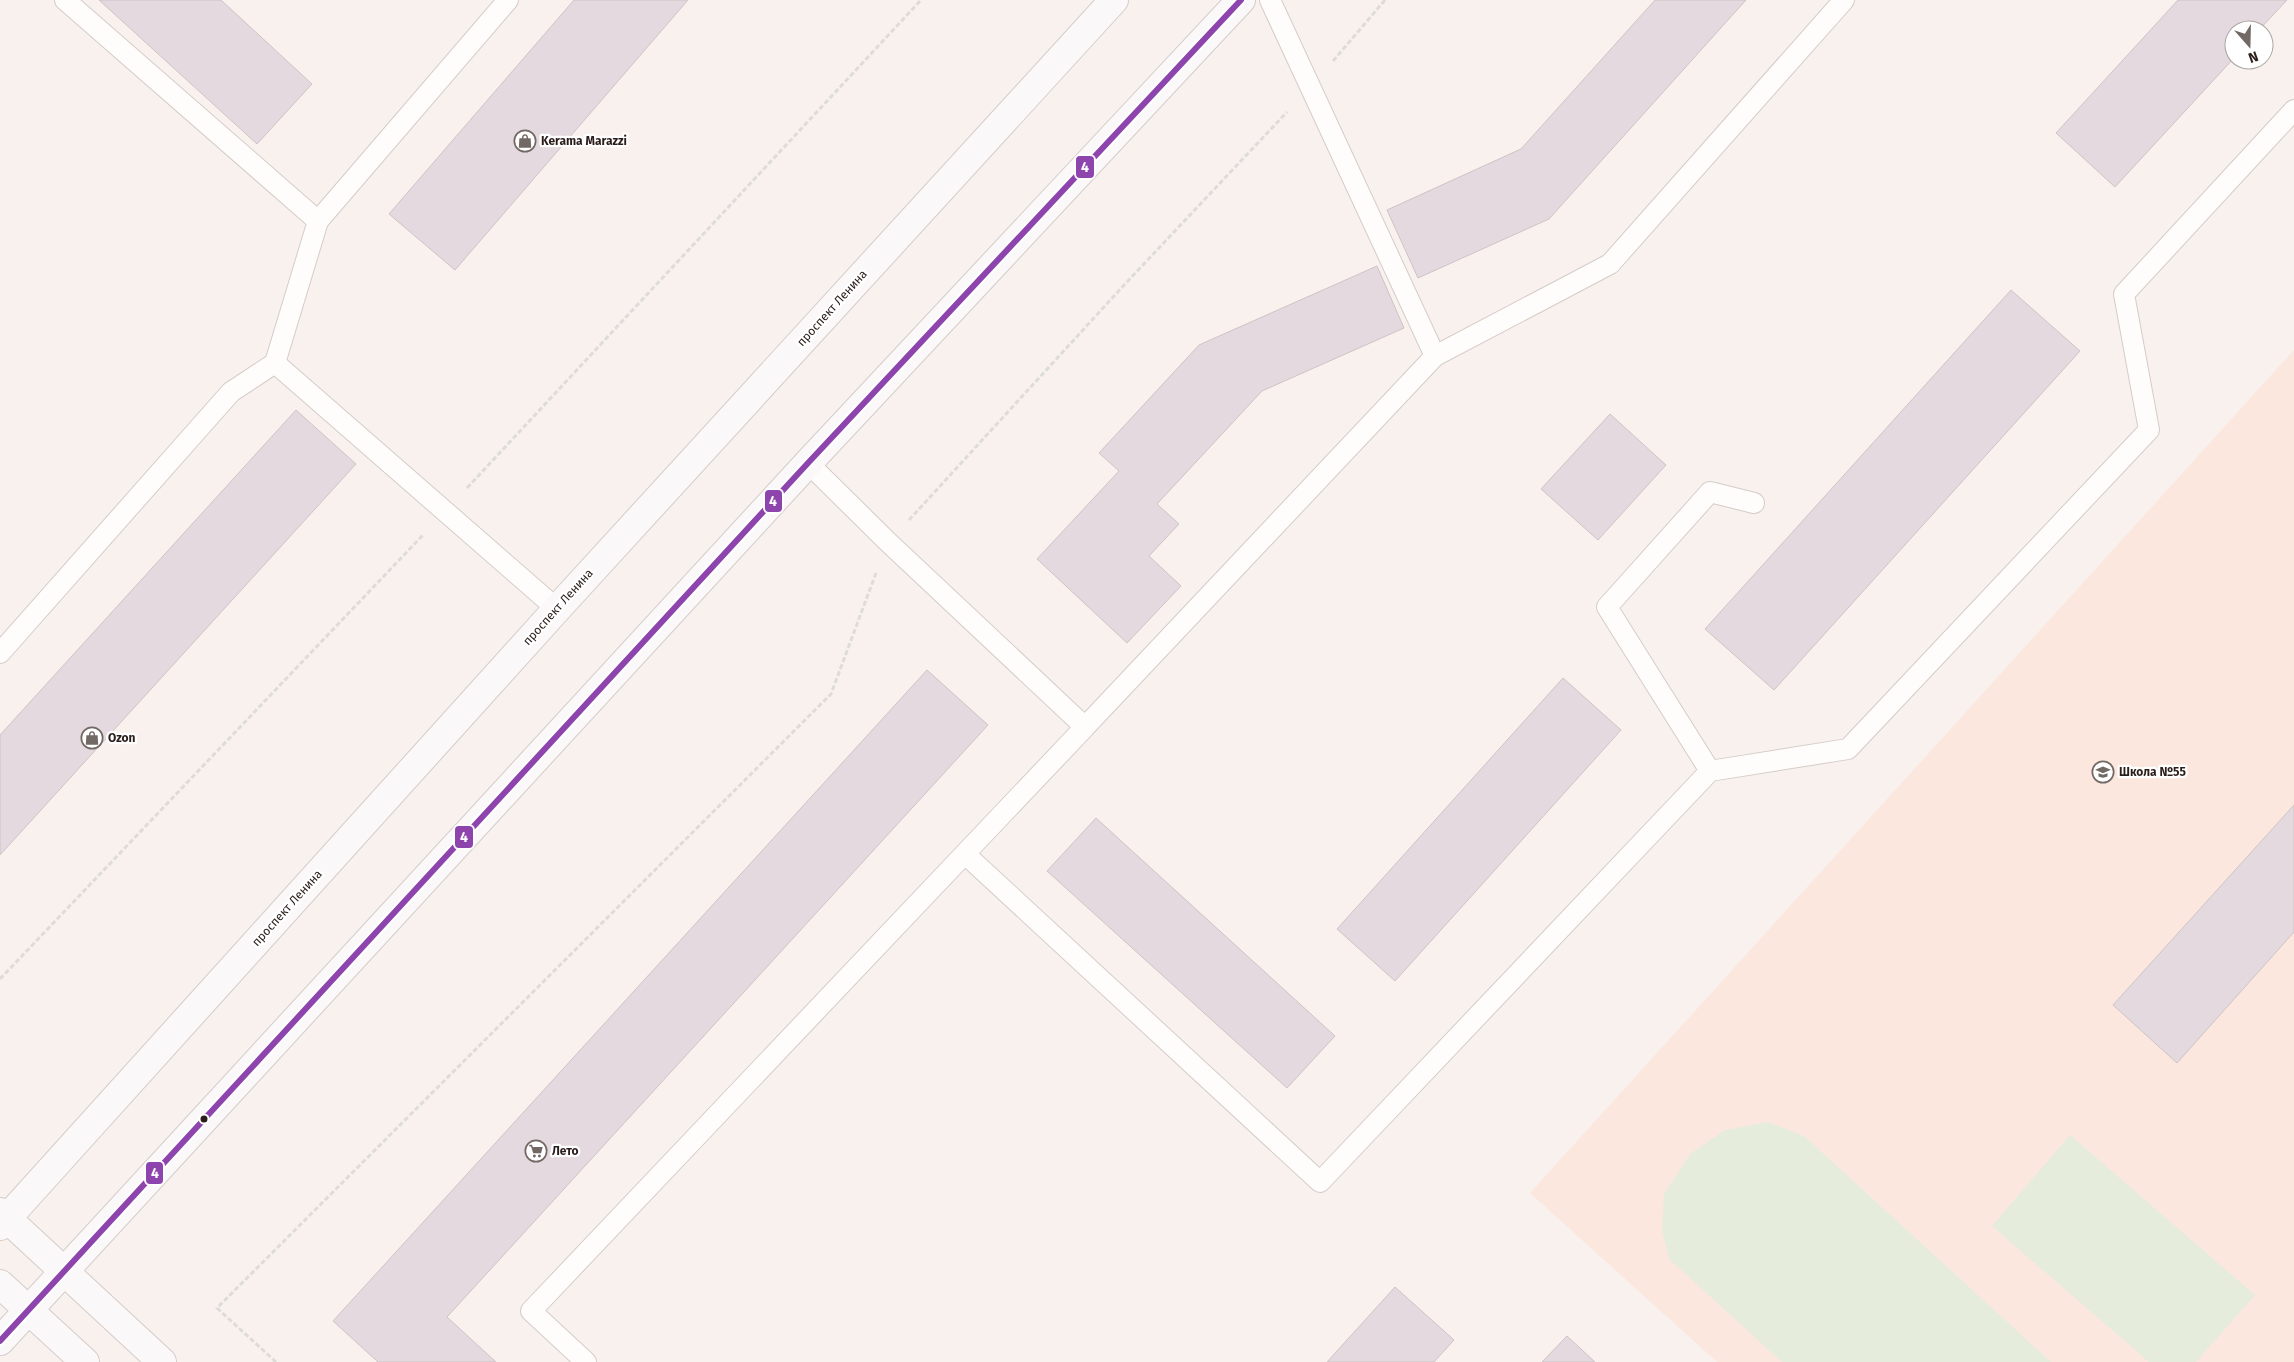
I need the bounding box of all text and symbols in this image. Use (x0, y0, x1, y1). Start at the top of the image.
north arrow (2224, 20, 2274, 70)
text: N (2246, 47, 2261, 66)
shop icon: Kerama Marazzi (513, 129, 537, 153)
place label: Kerama Marazzi (541, 134, 627, 148)
line badge: 4 (1075, 155, 1095, 179)
text: 4 (1081, 159, 1089, 176)
street label: проспект Ленина (794, 267, 870, 349)
line badge: 4 (764, 489, 783, 513)
text: 4 (769, 493, 777, 510)
street label: проспект Ленина (520, 566, 596, 648)
shop icon: Ozon (80, 726, 104, 750)
place label: Ozon (108, 731, 136, 745)
school or university icon: Школа №55 (2091, 760, 2115, 784)
place label: Школа №55 (2119, 765, 2186, 779)
line badge: 4 (454, 825, 474, 849)
text: 4 (460, 829, 468, 846)
street label: проспект Ленина (249, 867, 325, 949)
unlabelled marker (199, 1114, 209, 1124)
supermarket icon: Лето (524, 1139, 548, 1163)
place label: Лето (552, 1144, 579, 1158)
line badge: 4 (145, 1161, 164, 1185)
text: 4 (151, 1165, 159, 1182)

